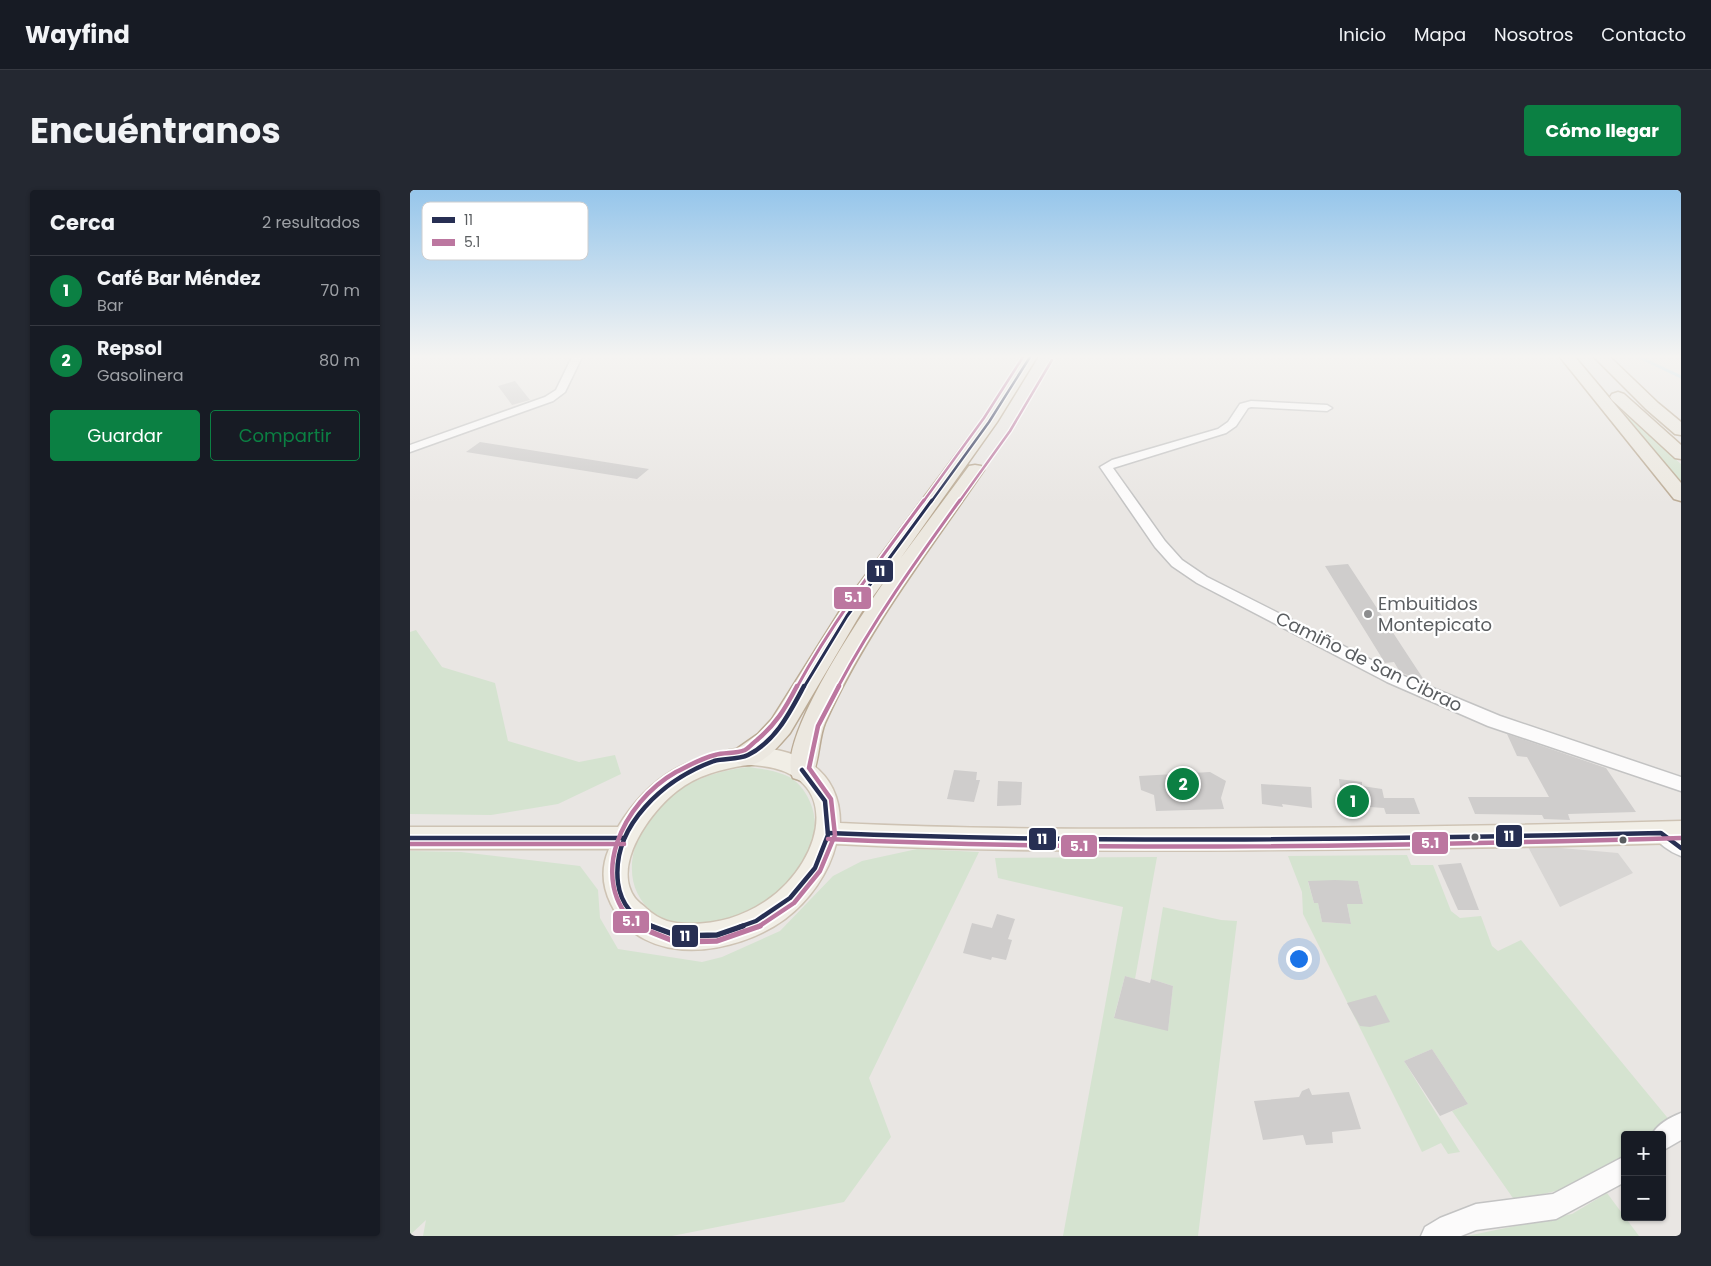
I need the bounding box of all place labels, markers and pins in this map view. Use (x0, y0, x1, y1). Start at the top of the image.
place label: Embuitidos Montepicato (1378, 591, 1492, 637)
marker: Embuitidos Montepicato (1362, 608, 1374, 620)
pin: 2 (1167, 765, 1199, 803)
pin: 1 (1337, 782, 1369, 820)
unlabelled marker (1470, 832, 1480, 842)
unlabelled marker (1618, 835, 1628, 845)

